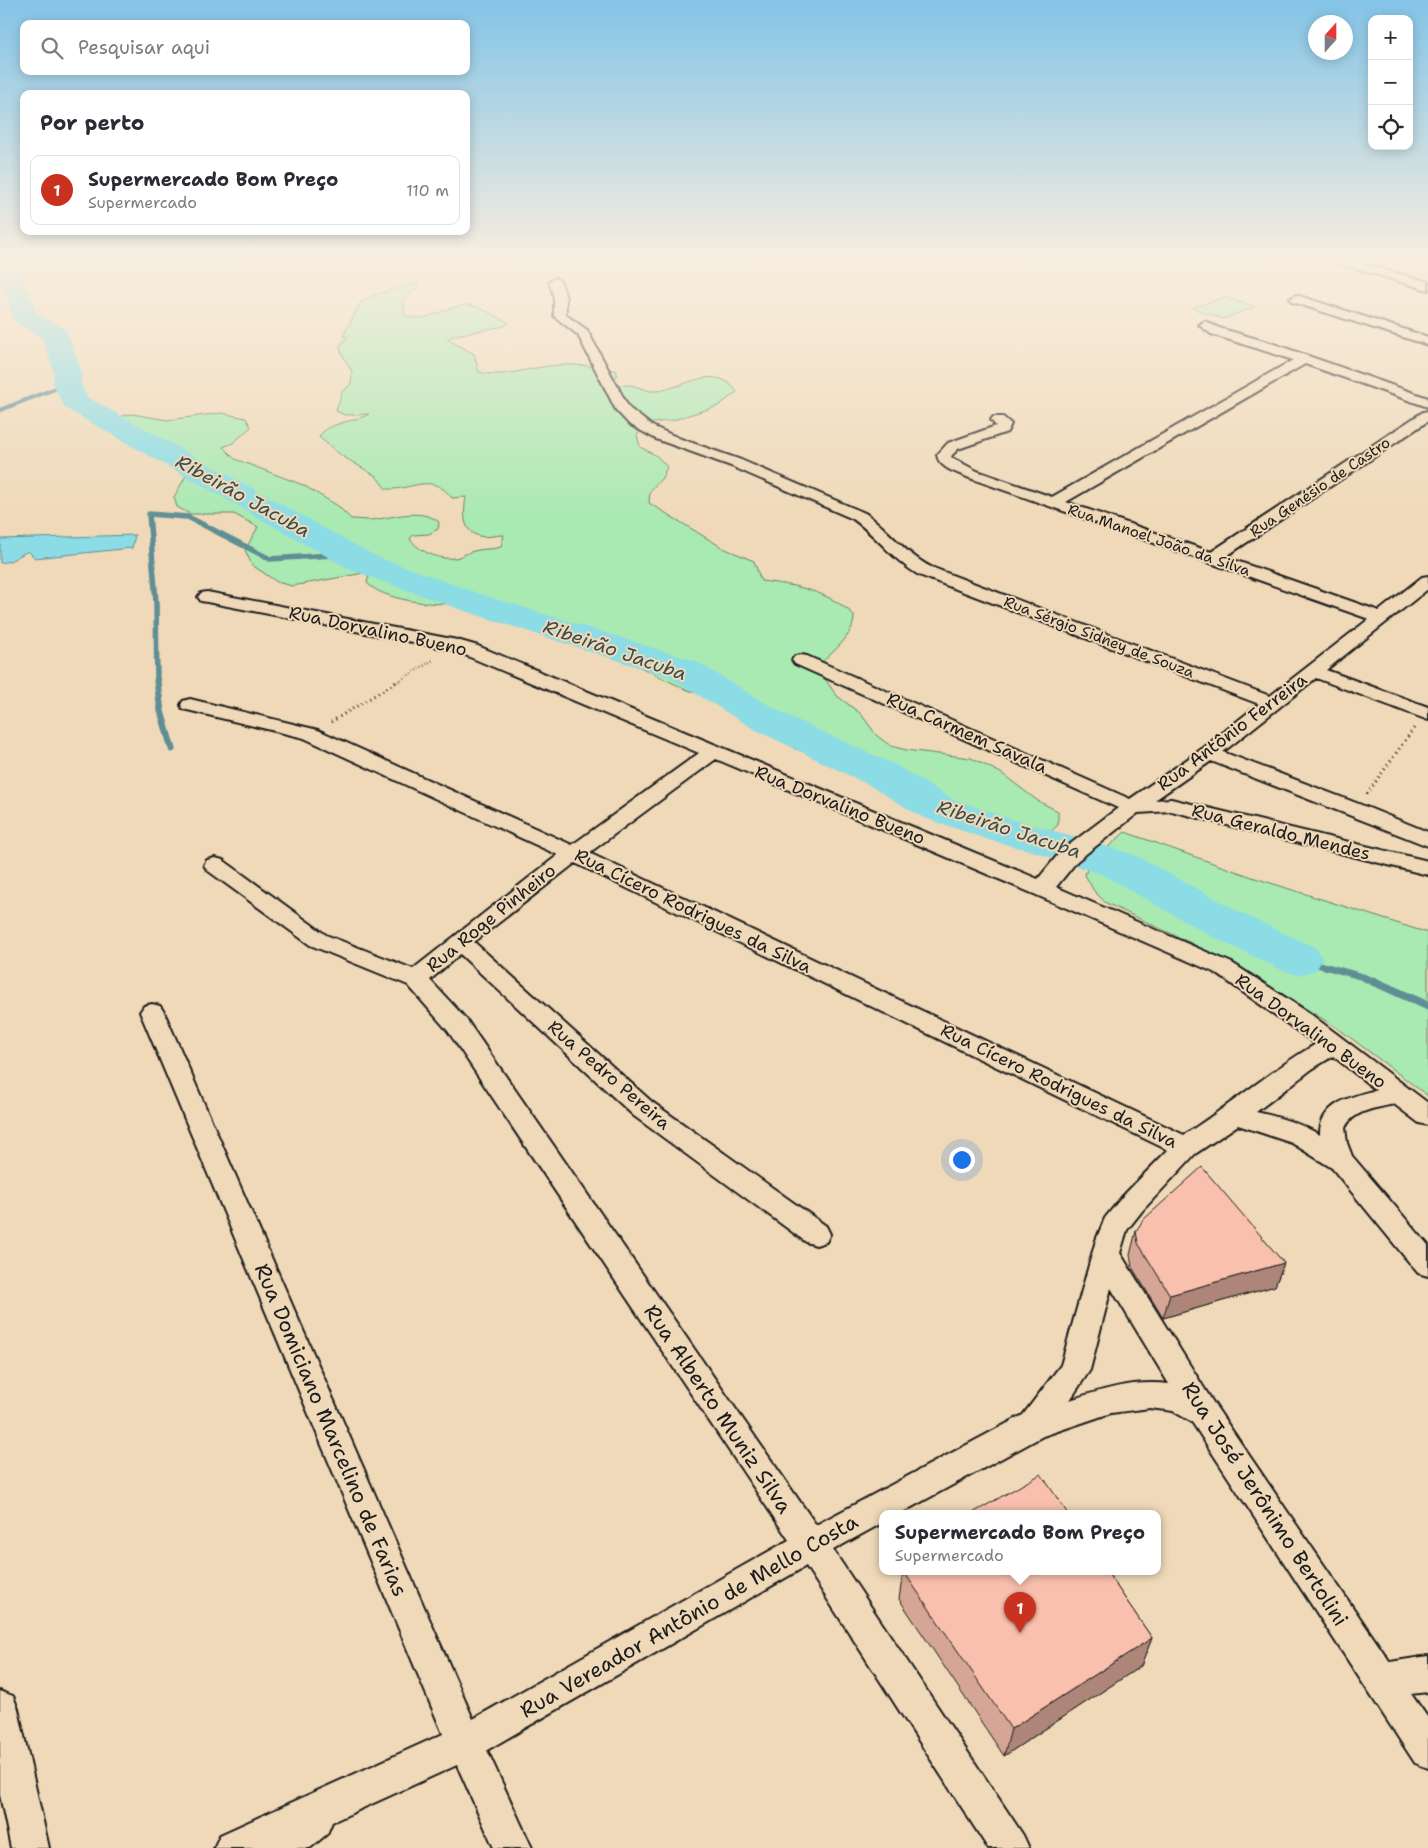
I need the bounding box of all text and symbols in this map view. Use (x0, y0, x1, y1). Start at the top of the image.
north arrow (1308, 15, 1353, 60)
map controls (1368, 15, 1413, 150)
button: + (1368, 15, 1413, 60)
search box (20, 20, 470, 75)
icon: search (38, 34, 66, 62)
text: Pesquisar aqui (78, 35, 210, 60)
button: − (1368, 60, 1413, 105)
button: locate (1368, 105, 1413, 150)
text: Por perto (40, 109, 144, 137)
text: Supermercado Bom Preço (88, 167, 338, 192)
text: 1 (53, 180, 61, 201)
text: 110 m (406, 180, 449, 201)
text: Supermercado (88, 192, 197, 213)
street label: Rua Genésio de Castro (1246, 432, 1394, 542)
water label: Ribeirão Jacuba (171, 449, 315, 543)
street label: Rua Manoel João da Silva (1065, 499, 1254, 581)
street label: Rua Sérgio Sidney de Souza (1001, 591, 1198, 683)
street label: Rua Dorvalino Bueno (287, 600, 469, 662)
water label: Ribeirão Jacuba (540, 614, 690, 686)
street label: Rua Antônio Ferreira (1152, 668, 1312, 796)
street label: Rua Carmem Savala (883, 687, 1051, 779)
street label: Rua Dorvalino Bueno (751, 760, 929, 850)
water label: Ribeirão Jacuba (934, 794, 1084, 864)
street label: Rua Geraldo Mendes (1189, 798, 1373, 866)
street label: Rua Cícero Rodrigues da Silva (571, 843, 815, 979)
street label: Rua Roge Pinheiro (421, 858, 561, 978)
street label: Rua Dorvalino Bueno (1231, 968, 1391, 1094)
street label: Rua Pedro Pereira (543, 1015, 675, 1135)
street label: Rua Cícero Rodrigues da Silva (937, 1018, 1181, 1154)
your location (949, 1147, 975, 1173)
street label: Rua Domiciano Marcelino de Farias (248, 1259, 414, 1601)
street label: Rua Alberto Muniz Silva (638, 1299, 798, 1519)
street label: Rua José Jerônimo Bertolini (1175, 1376, 1355, 1632)
street label: Rua Vereador Antônio de Mello Costa (515, 1507, 863, 1725)
popup (879, 1510, 1161, 1575)
text: Supermercado Bom Preço (895, 1520, 1145, 1545)
text: Supermercado (895, 1545, 1004, 1566)
pin: 1 (1004, 1592, 1036, 1633)

